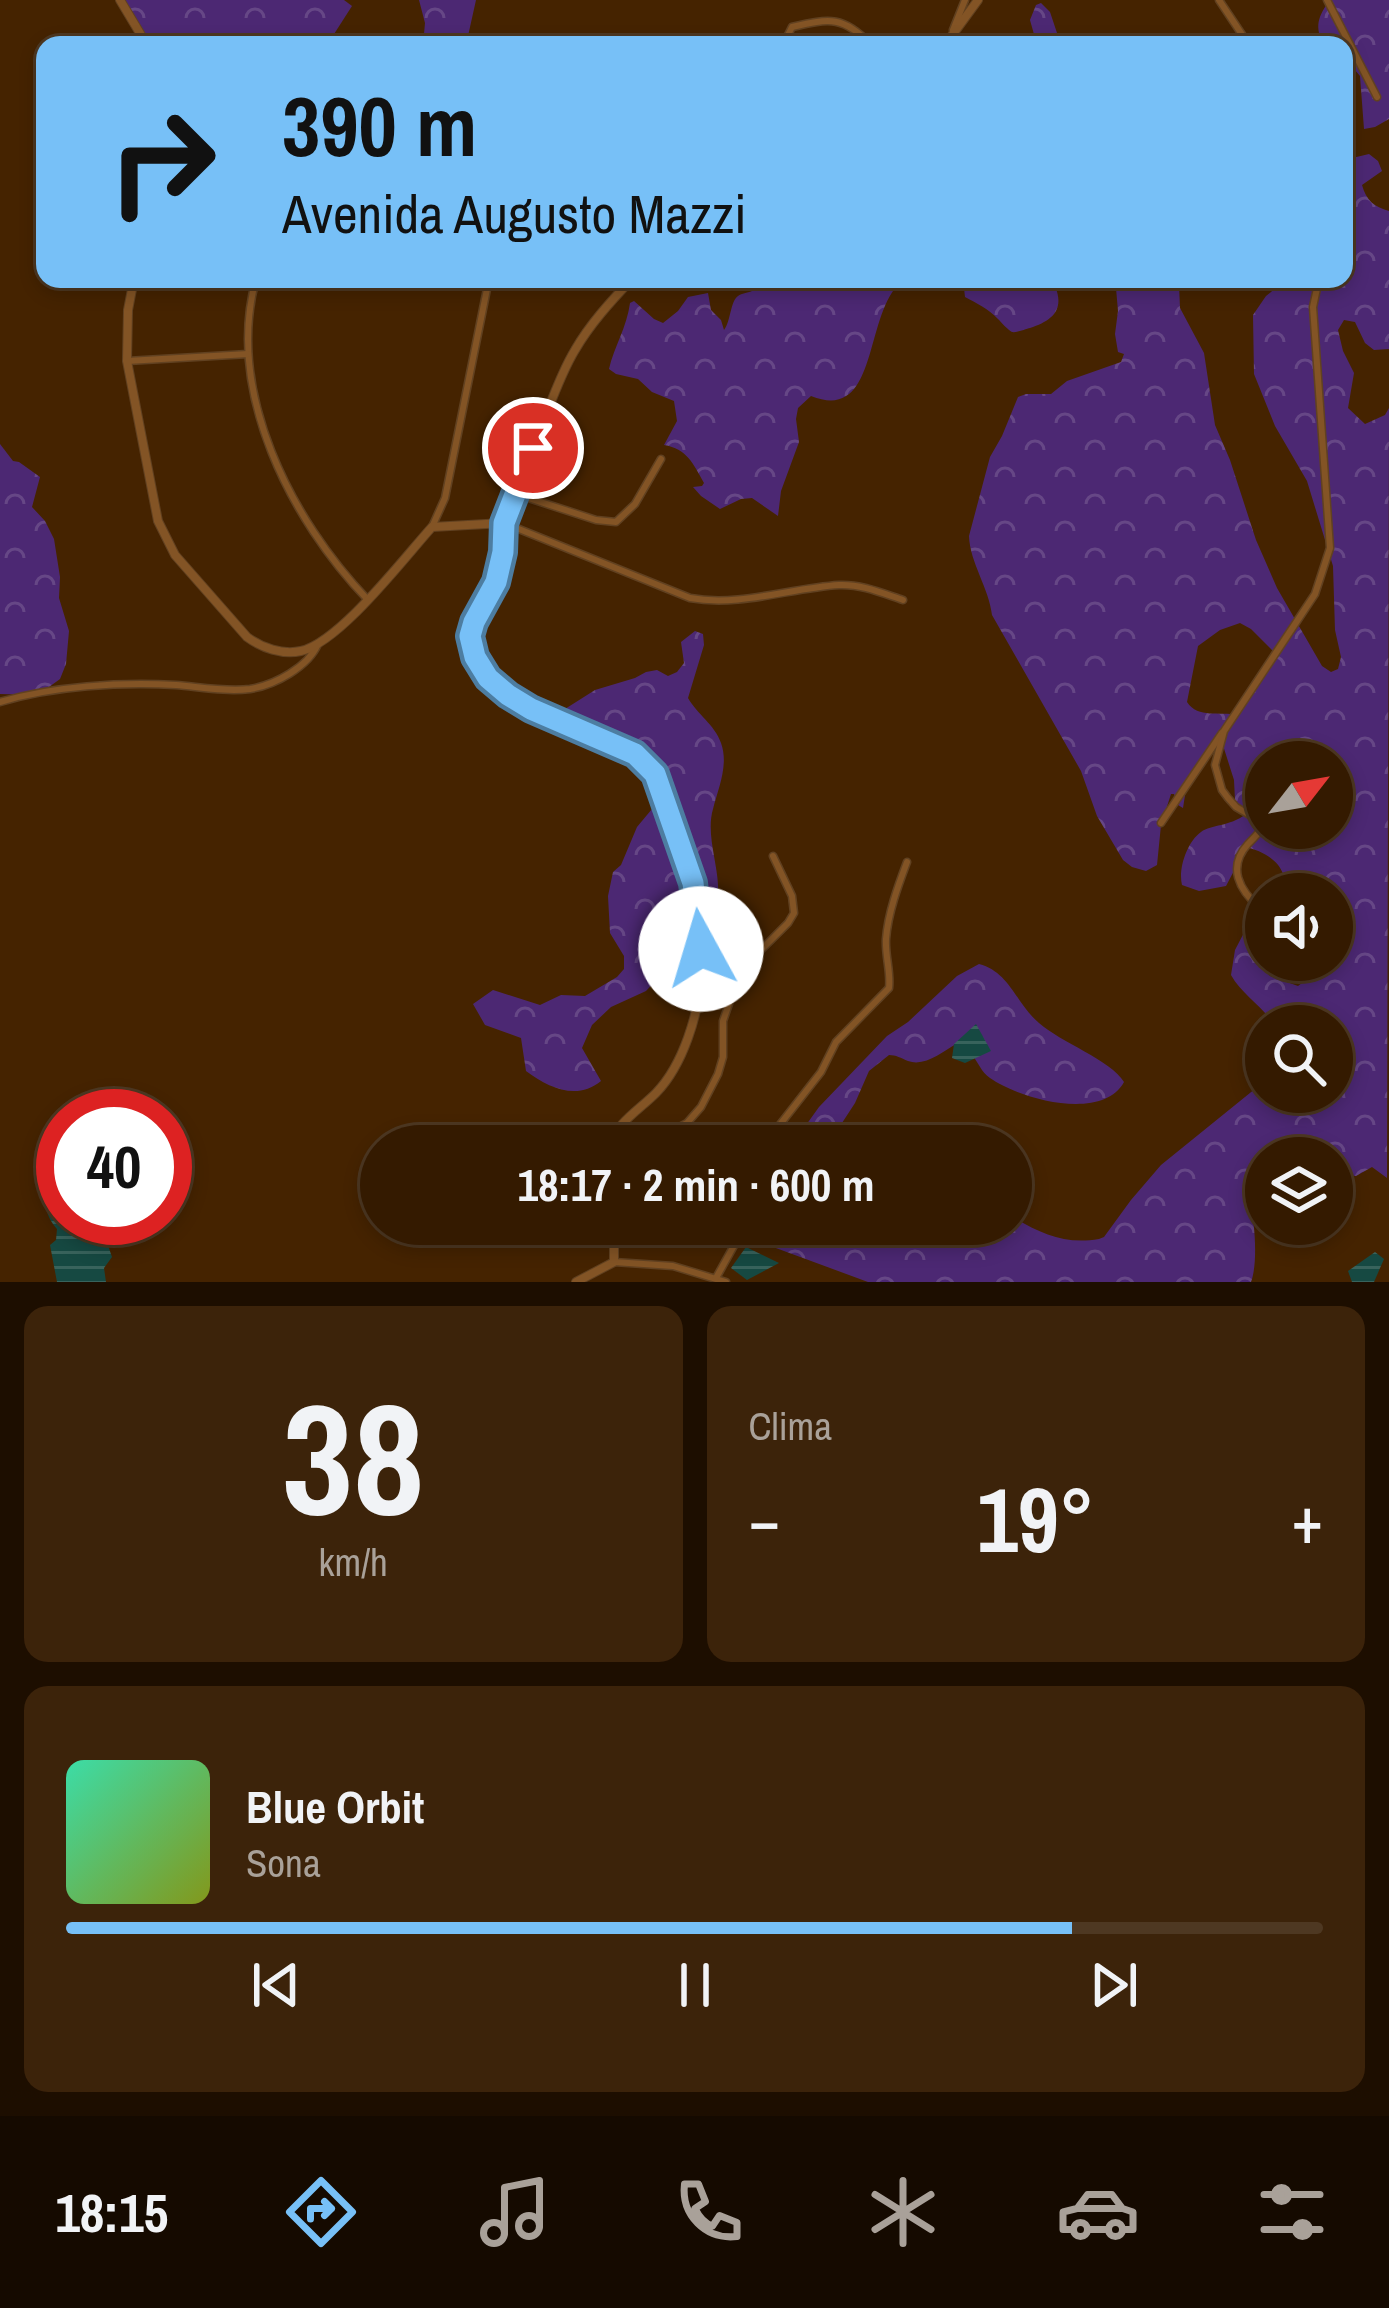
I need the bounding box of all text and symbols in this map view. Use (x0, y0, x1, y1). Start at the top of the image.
text: 390 m (282, 69, 477, 182)
icon: right (84, 84, 240, 240)
text: Avenida Augusto Mazzi (282, 177, 747, 250)
pin (482, 397, 584, 499)
icon: arrive (500, 415, 566, 481)
north arrow (1245, 741, 1353, 849)
map controls (1245, 741, 1353, 1245)
button: sound (1245, 873, 1353, 981)
position arrow (638, 886, 764, 1012)
button: search (1245, 1005, 1353, 1113)
speed limit sign: 40 (36, 1089, 192, 1245)
button: layers (1245, 1137, 1353, 1245)
text: 18:17 · 2 min · 600 m (518, 1154, 874, 1215)
text: 38 (282, 1353, 424, 1563)
text: Clima (749, 1400, 832, 1452)
text: 19° (977, 1459, 1095, 1580)
text: − (749, 1475, 780, 1564)
text: + (1291, 1475, 1323, 1564)
text: km/h (319, 1536, 388, 1588)
text: Blue Orbit (246, 1776, 424, 1837)
text: Sona (246, 1837, 321, 1889)
icon: previous (243, 1952, 309, 2018)
icon: pause (662, 1952, 728, 2018)
icon: next (1081, 1952, 1147, 2018)
icon: directions (279, 2170, 363, 2254)
icon: music (473, 2170, 557, 2254)
icon: phone (667, 2170, 751, 2254)
icon: climate (861, 2170, 945, 2254)
icon: car (1056, 2170, 1140, 2254)
icon: filters (1250, 2170, 1334, 2254)
text: 18:15 (55, 2176, 168, 2249)

